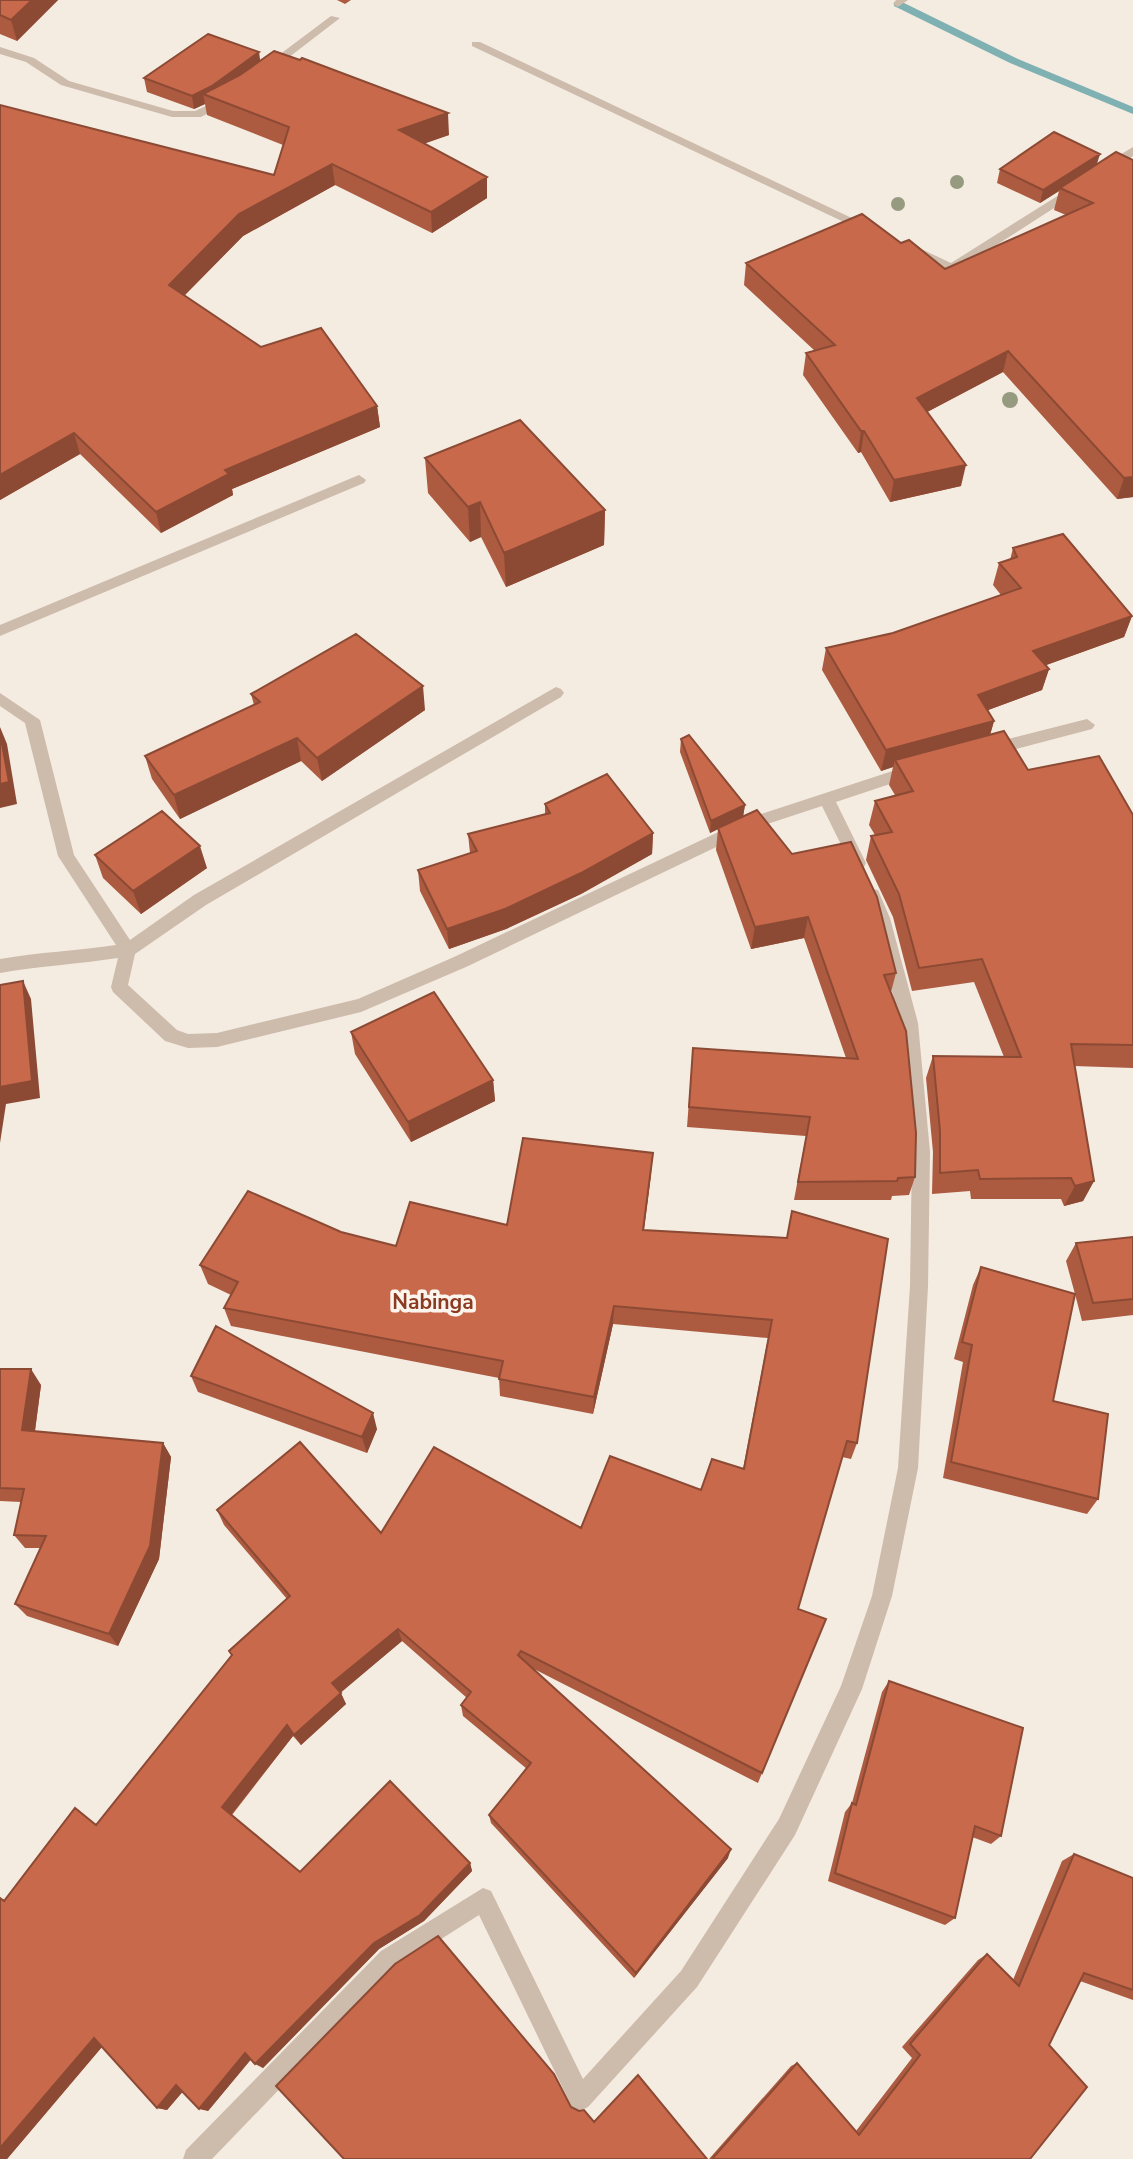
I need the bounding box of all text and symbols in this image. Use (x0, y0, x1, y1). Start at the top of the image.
district label: Nabinga (392, 1288, 474, 1316)

